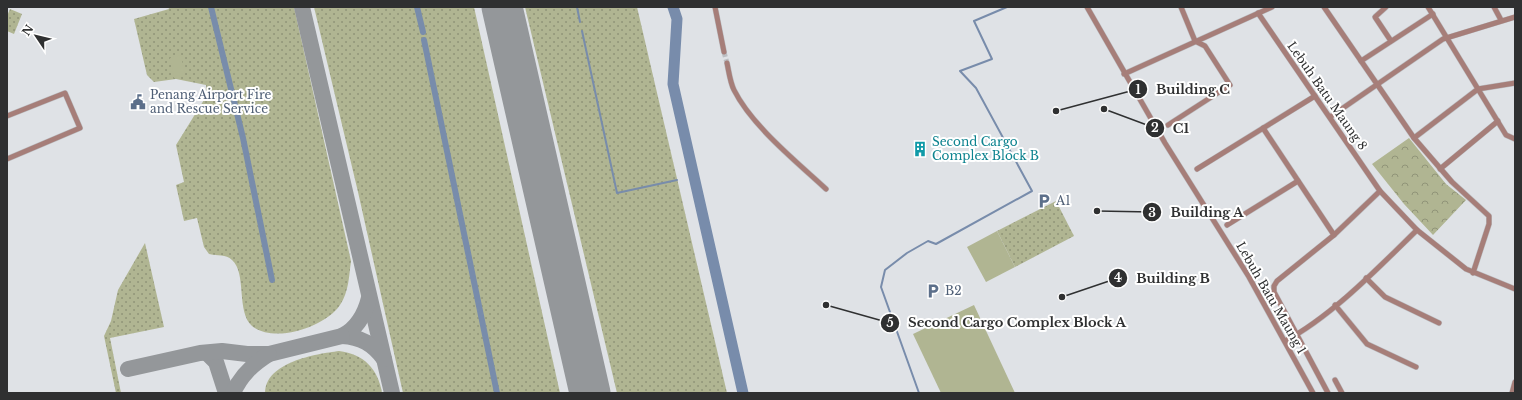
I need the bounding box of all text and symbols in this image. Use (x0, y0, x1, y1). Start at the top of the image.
north arrow (16, 16, 56, 56)
text: N (19, 21, 37, 39)
street label: Lebuh Batu Maung 8 (1284, 39, 1371, 153)
callout: Building C (1128, 77, 1238, 102)
text: Building C (1156, 81, 1230, 98)
text: 1 (1135, 82, 1141, 97)
place label: Penang Airport Fire and Rescue Service (150, 87, 271, 116)
public building icon: Penang Airport Fire and Rescue Service (129, 93, 147, 111)
callout: C1 (1145, 116, 1197, 141)
text: 2 (1151, 120, 1159, 135)
text: C1 (1173, 120, 1190, 137)
place label: Second Cargo Complex Block B (932, 134, 1039, 163)
building icon: Second Cargo Complex Block B (911, 140, 929, 158)
parking icon: A1 (1035, 192, 1053, 210)
place label: A1 (1055, 193, 1071, 208)
callout: Building A (1142, 200, 1252, 225)
text: Building A (1170, 204, 1244, 221)
text: 3 (1148, 205, 1156, 220)
street label: Lebuh Batu Maung 1 (1233, 239, 1310, 356)
callout: Building B (1108, 266, 1218, 291)
text: 4 (1114, 270, 1122, 285)
text: Building B (1136, 270, 1210, 287)
parking icon: B2 (924, 282, 942, 300)
place label: B2 (945, 283, 962, 298)
callout: Second Cargo Complex Block A (880, 310, 1135, 335)
text: Second Cargo Complex Block A (908, 314, 1126, 331)
text: 5 (886, 315, 894, 330)

